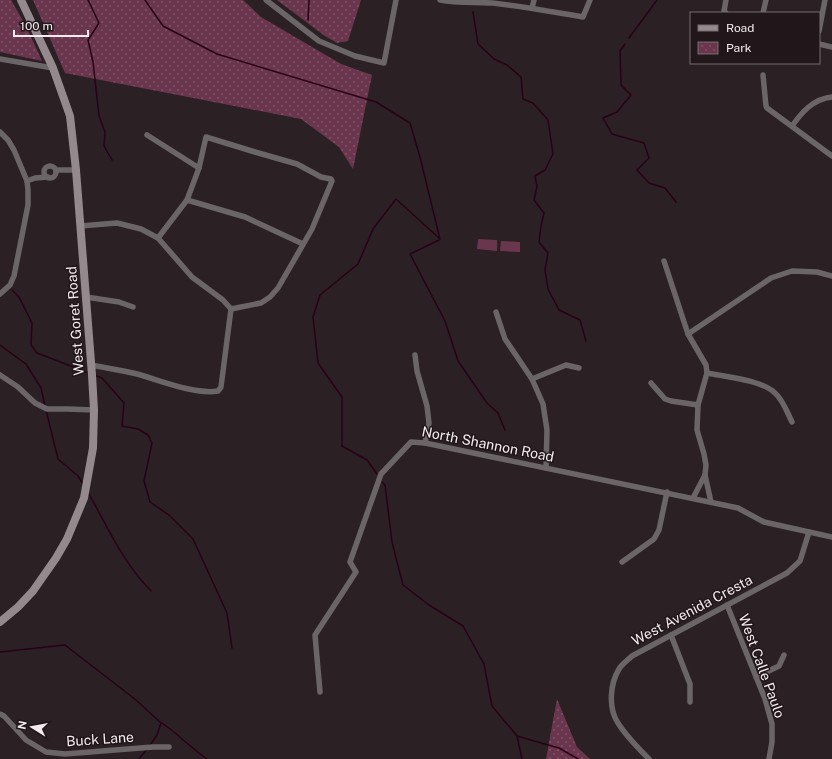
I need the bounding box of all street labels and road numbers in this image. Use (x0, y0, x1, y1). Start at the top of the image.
street label: West Goret Road (63, 266, 87, 376)
street label: North Shannon Road (420, 423, 556, 465)
street label: West Avenida Cresta (629, 571, 755, 649)
street label: West Calle Paulo (736, 612, 788, 720)
street label: Buck Lane (66, 729, 134, 749)

